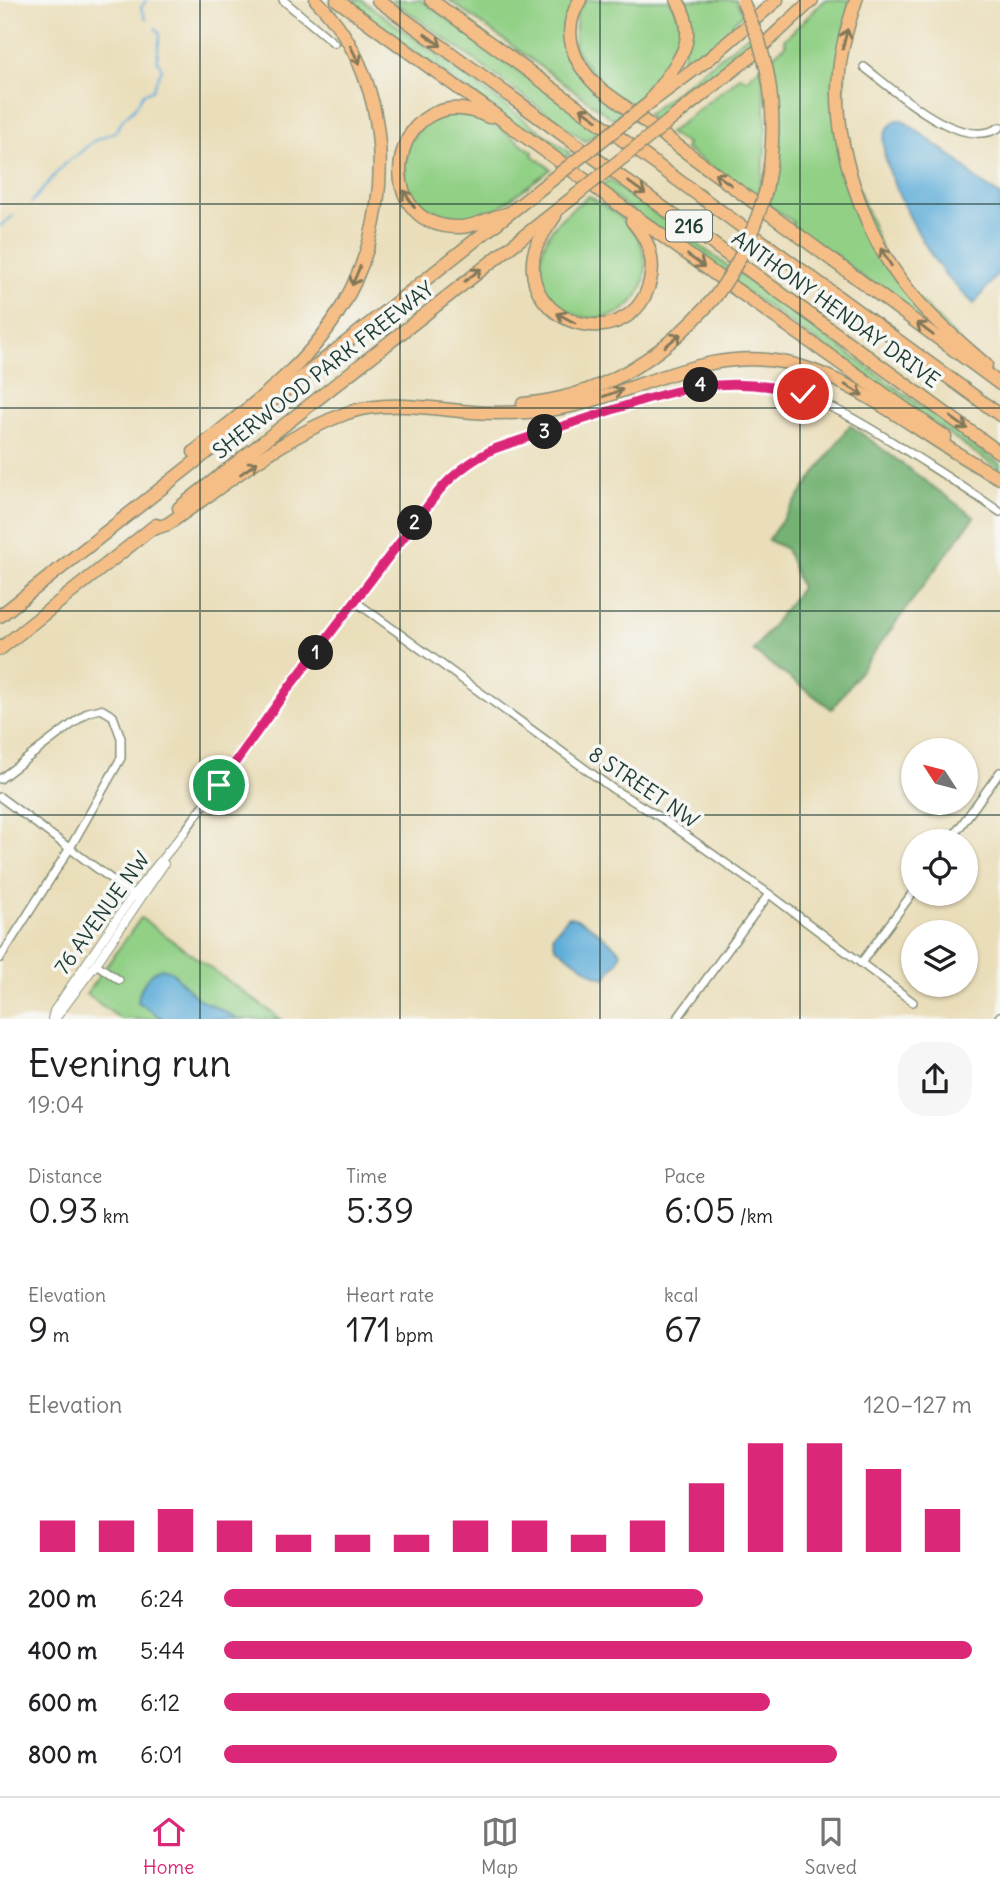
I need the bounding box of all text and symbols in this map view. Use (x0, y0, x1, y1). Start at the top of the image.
one-way arrow (839, 28, 852, 50)
one-way arrow (423, 33, 442, 47)
one-way arrow (349, 44, 363, 65)
one-way arrow (580, 107, 599, 121)
one-way arrow (714, 172, 733, 186)
one-way arrow (627, 181, 646, 195)
one-way arrow (401, 190, 416, 209)
road number: 216 (666, 210, 712, 242)
street label: ANTHONY HENDAY DRIVE (727, 224, 945, 394)
one-way arrow (878, 247, 892, 267)
one-way arrow (686, 254, 705, 268)
one-way arrow (349, 264, 362, 286)
one-way arrow (463, 268, 482, 283)
street label: SHERWOOD PARK FREEWAY (207, 275, 439, 465)
one-way arrow (556, 311, 577, 324)
one-way arrow (916, 322, 935, 337)
one-way arrow (664, 332, 682, 348)
pin (773, 364, 833, 424)
pin: 4 (684, 368, 718, 402)
text: 4 (695, 372, 706, 396)
icon: check (784, 375, 822, 413)
one-way arrow (843, 384, 863, 398)
one-way arrow (602, 386, 624, 399)
pin: 3 (528, 414, 562, 450)
one-way arrow (949, 416, 968, 430)
text: 3 (539, 419, 550, 443)
one-way arrow (239, 461, 258, 475)
pin: 2 (398, 505, 432, 540)
text: 2 (409, 510, 420, 534)
pin: 1 (298, 636, 334, 670)
text: 1 (312, 640, 319, 664)
north arrow (901, 738, 978, 816)
map controls (901, 738, 978, 997)
street label: 8 STREET NW (584, 740, 704, 834)
pin (189, 755, 249, 815)
icon: arrive (200, 766, 238, 804)
button: locate (901, 829, 978, 906)
street label: 76 AVENUE NW (48, 846, 156, 980)
button: layers (901, 920, 978, 997)
text: Evening run (28, 1040, 231, 1087)
button: share (898, 1042, 972, 1116)
text: 19:04 (28, 1090, 84, 1119)
text: Distance (28, 1164, 102, 1188)
text: Time (346, 1164, 387, 1188)
text: Pace (664, 1164, 705, 1188)
text: 0.93 (28, 1188, 98, 1232)
text: 5:39 (346, 1188, 414, 1232)
text: 6:05 (664, 1188, 735, 1232)
text: km (98, 1204, 129, 1228)
text: /km (735, 1204, 773, 1228)
text: Elevation (28, 1283, 106, 1307)
text: Heart rate (346, 1283, 434, 1307)
text: kcal (664, 1283, 698, 1307)
text: 9 (28, 1307, 48, 1351)
text: 171 (346, 1307, 391, 1351)
text: 67 (664, 1307, 701, 1351)
text: m (48, 1323, 69, 1347)
text: bpm (391, 1323, 433, 1347)
text: Elevation (28, 1390, 122, 1419)
text: 120–127 m (863, 1390, 972, 1419)
text: 200 m (28, 1584, 97, 1613)
text: 6:24 (140, 1584, 184, 1613)
text: 400 m (28, 1636, 97, 1665)
text: 5:44 (140, 1636, 185, 1665)
text: 600 m (28, 1688, 97, 1717)
text: 6:12 (140, 1688, 180, 1717)
text: 800 m (28, 1740, 97, 1769)
text: 6:01 (140, 1740, 183, 1769)
tab: Home (143, 1813, 194, 1879)
tab: Map (481, 1813, 519, 1879)
tab: Saved (805, 1813, 857, 1879)

